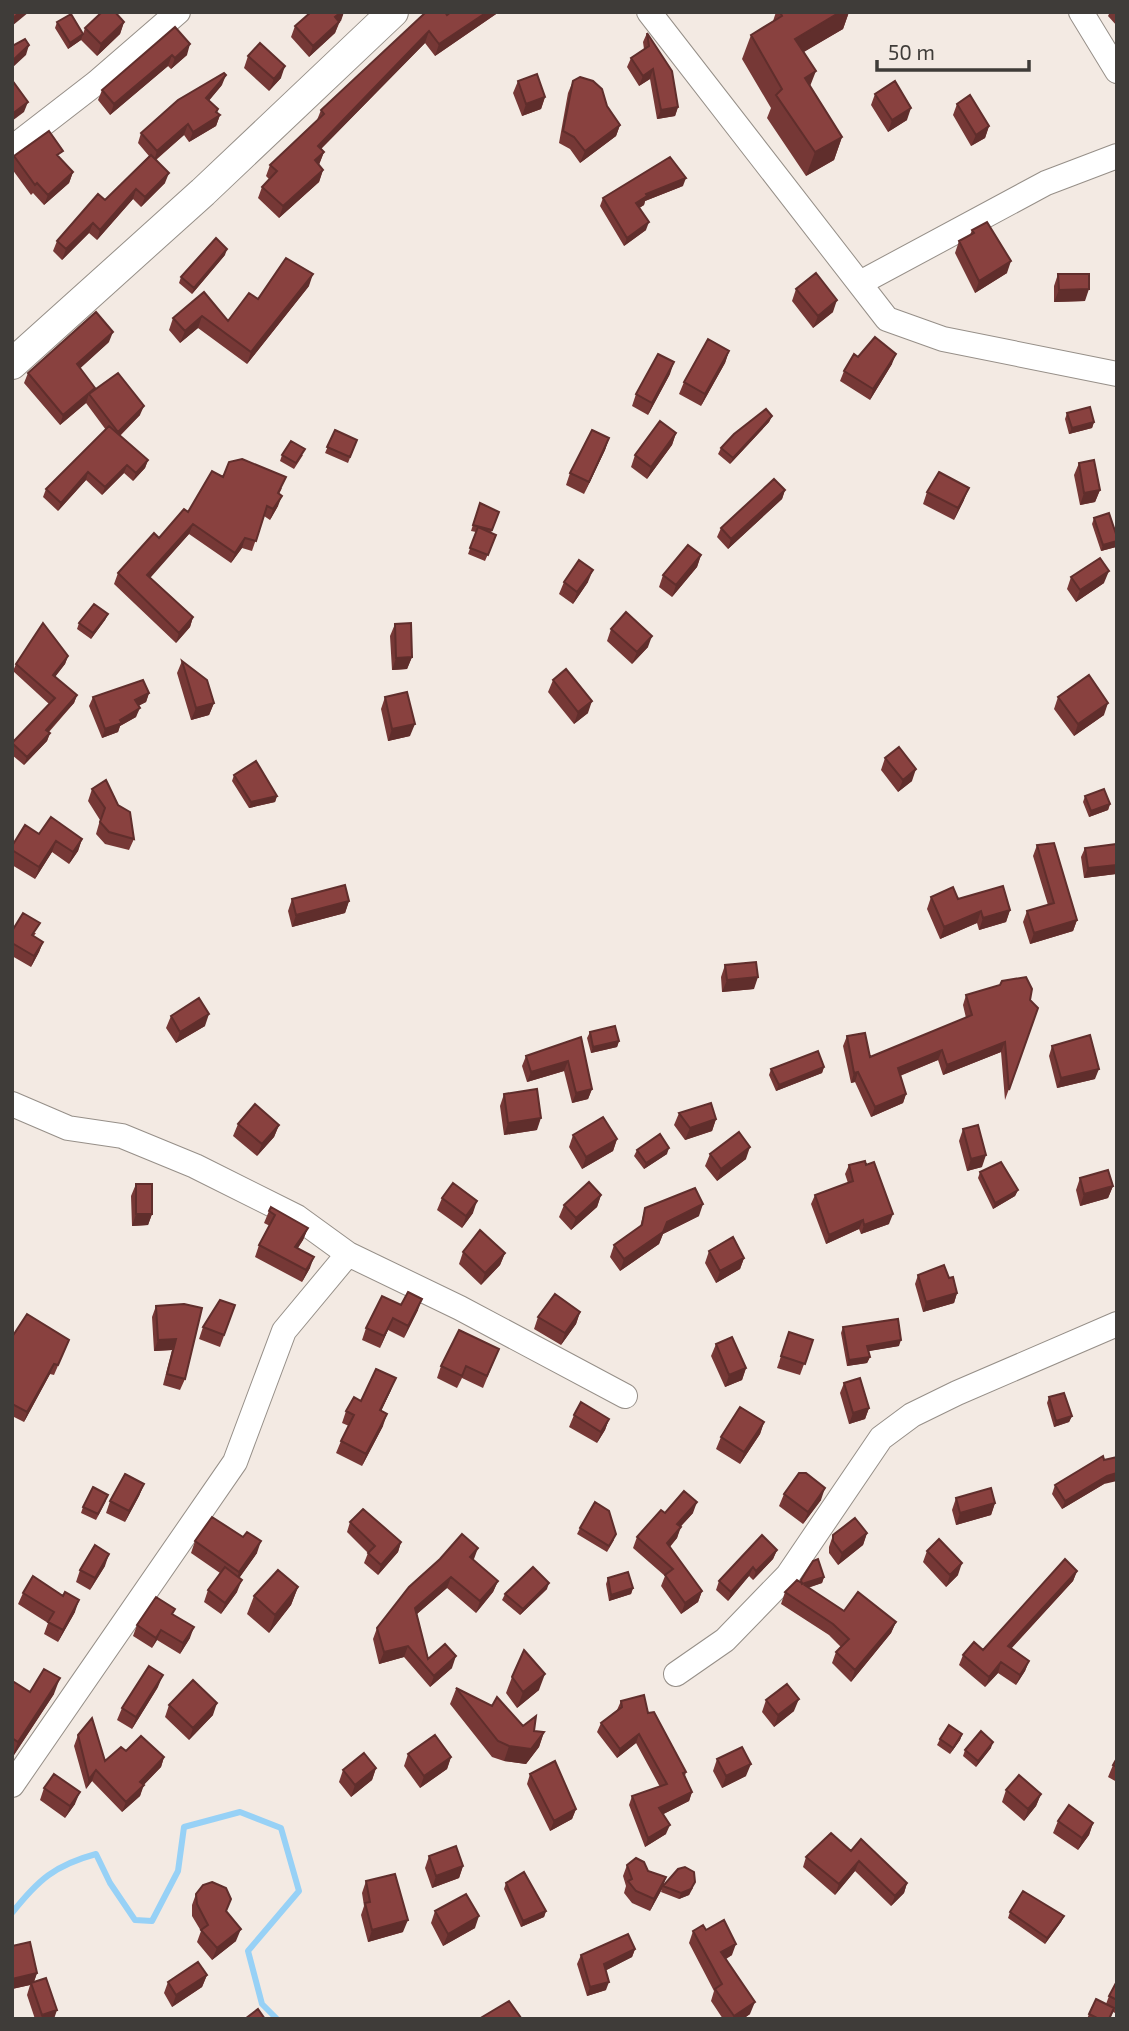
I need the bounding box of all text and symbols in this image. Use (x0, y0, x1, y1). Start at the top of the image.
scale bar (877, 28, 1029, 72)
text: 50 m (888, 39, 935, 64)

